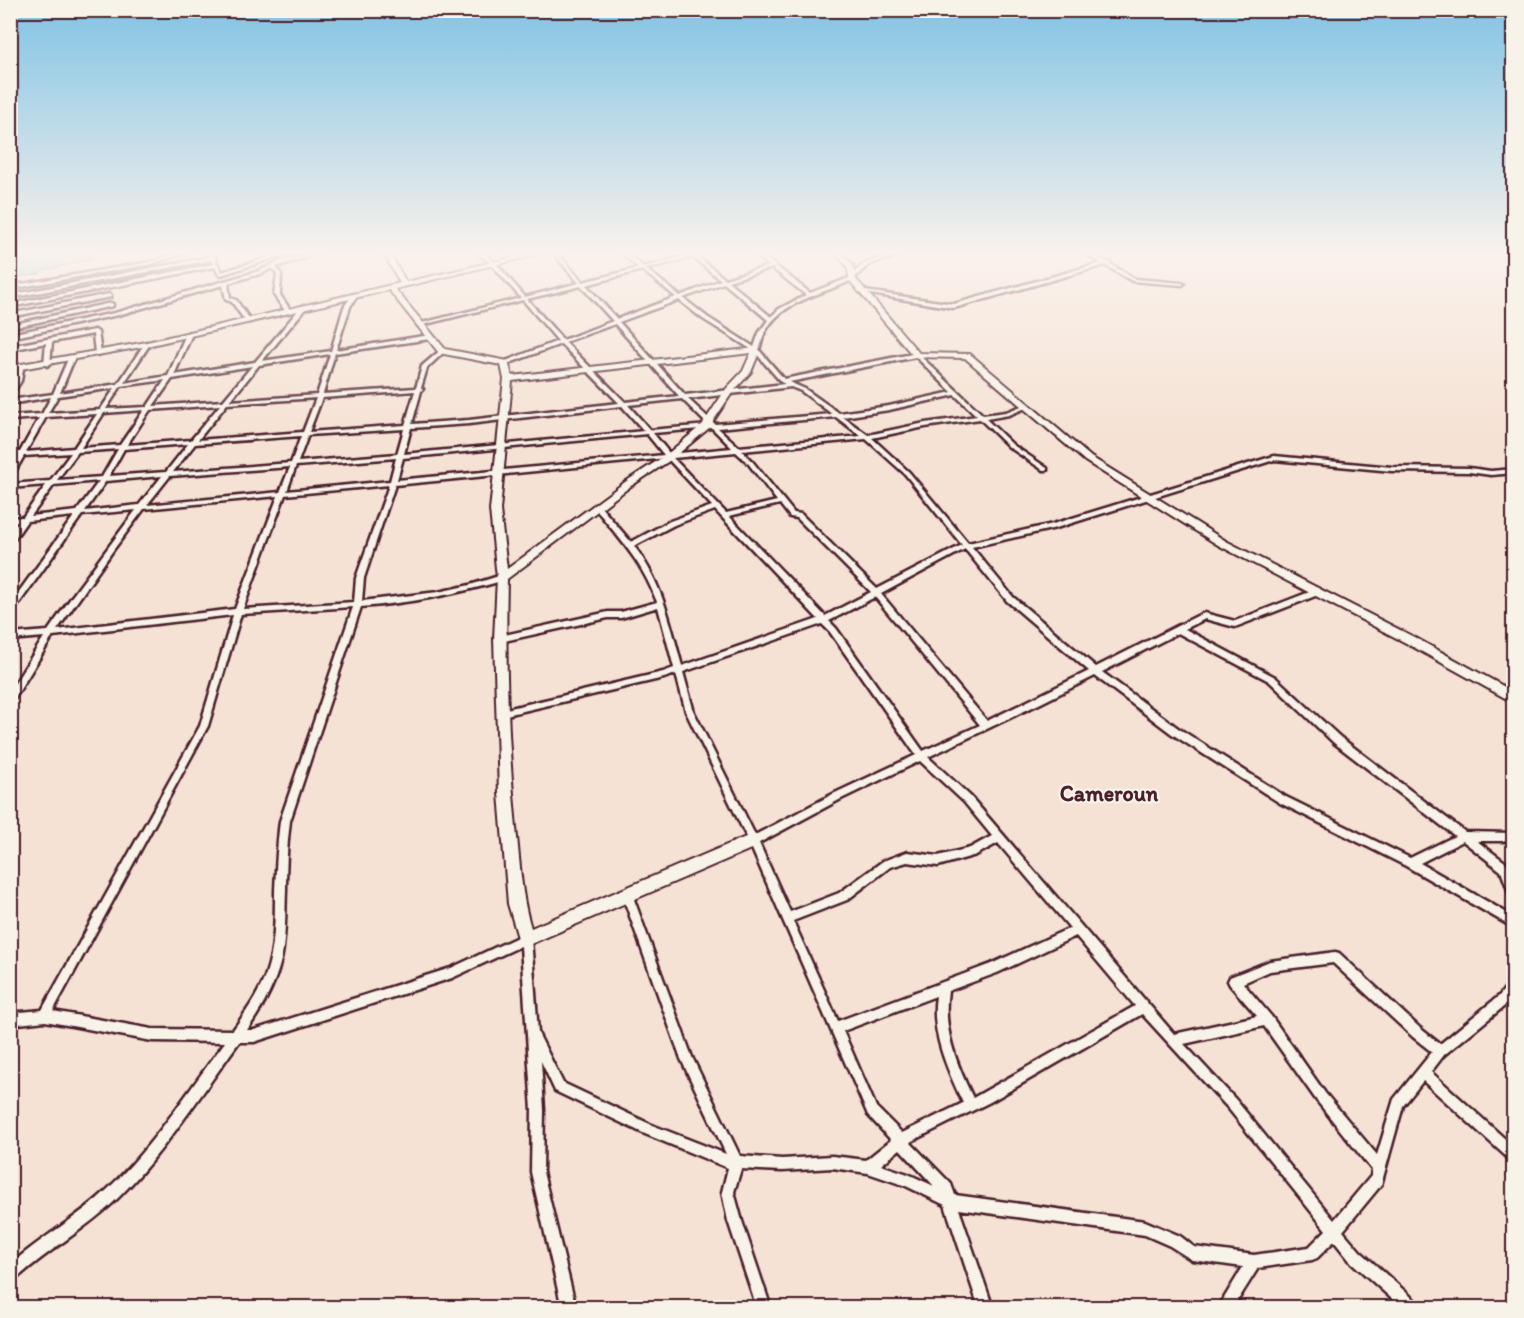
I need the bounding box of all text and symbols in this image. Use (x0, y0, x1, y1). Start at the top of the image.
district label: Cameroun (1060, 780, 1159, 807)

